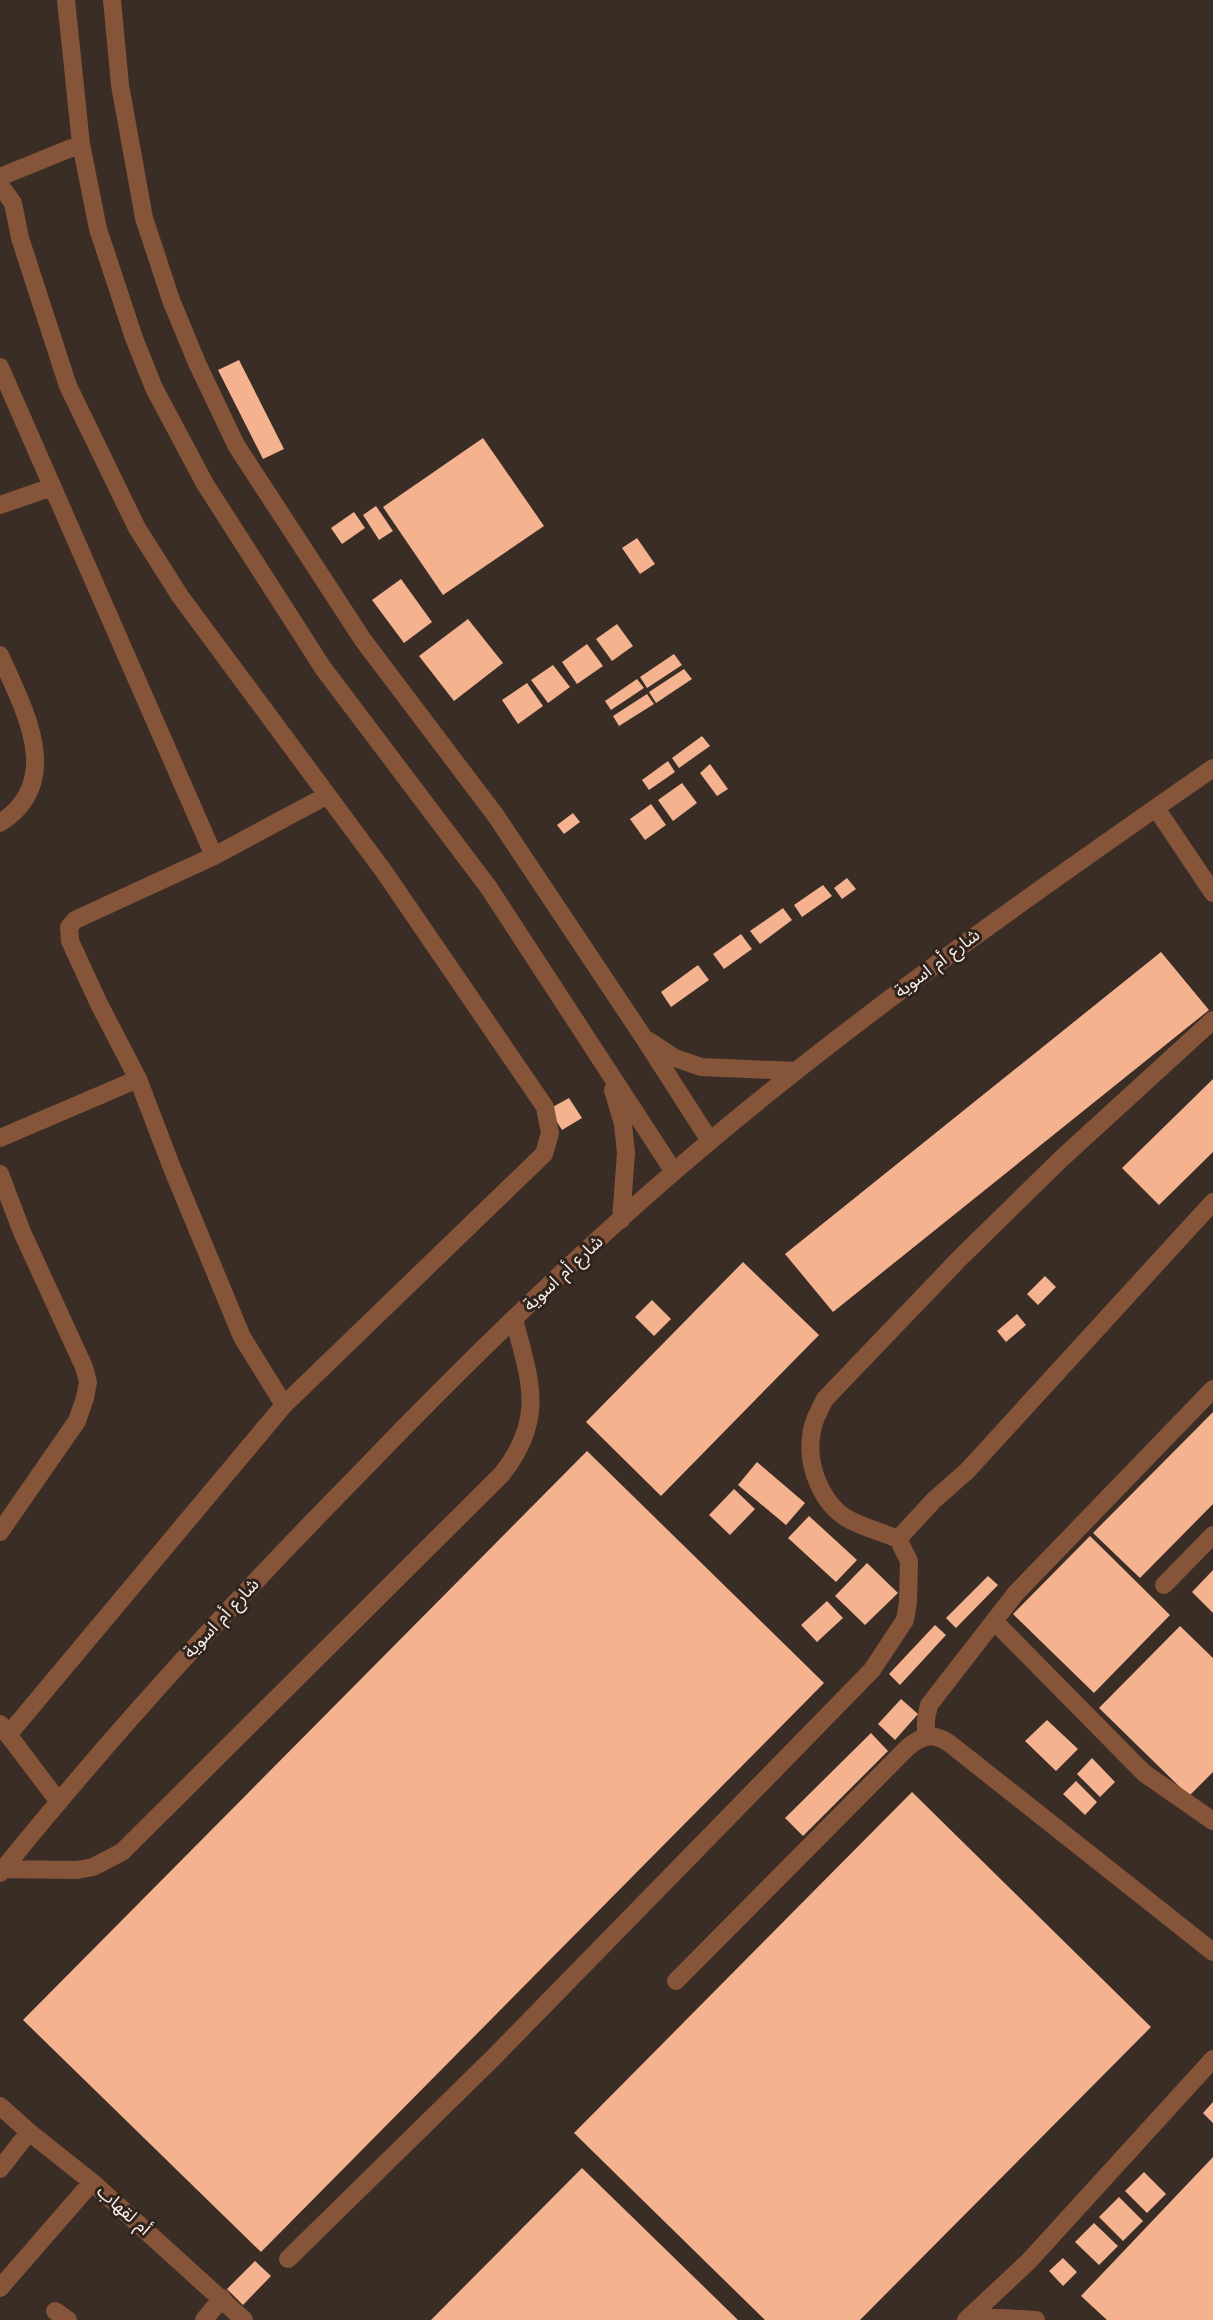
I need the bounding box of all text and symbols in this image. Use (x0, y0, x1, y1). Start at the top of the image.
street label: شارع أم اسوية (890, 924, 986, 1005)
street label: شارع أم اسوية (518, 1230, 610, 1318)
street label: شارع أم اسوية (178, 1573, 266, 1665)
street label: أم لقهاب (91, 2180, 156, 2242)

